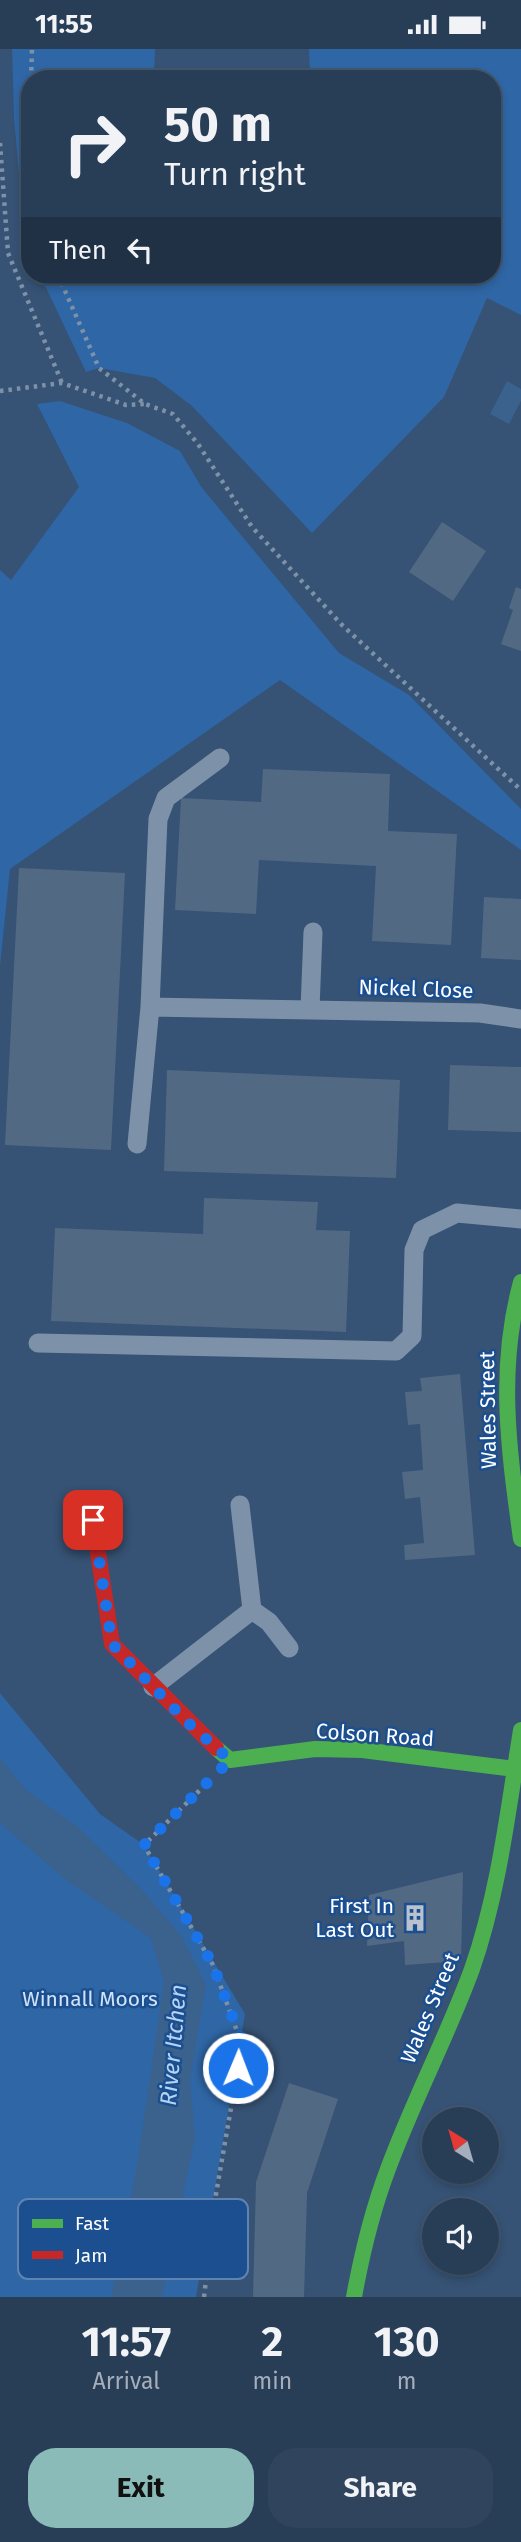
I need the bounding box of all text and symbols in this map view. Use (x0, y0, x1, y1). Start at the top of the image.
text: 11:55 (35, 9, 93, 40)
text: 50 m (164, 95, 272, 154)
icon: right (49, 98, 140, 189)
text: Turn right (164, 155, 306, 193)
icon: left (121, 231, 159, 269)
text: Then (49, 235, 107, 266)
street label: Nickel Close (358, 974, 474, 1004)
street label: Wales Street (474, 1350, 502, 1469)
pin (63, 1490, 123, 1550)
icon: arrive (74, 1501, 112, 1539)
street label: Colson Road (315, 1718, 435, 1752)
place label: First In Last Out (315, 1893, 394, 1943)
building icon: First In Last Out (400, 1903, 430, 1933)
street label: Wales Street (395, 1948, 465, 2067)
water label: River Itchen (154, 1983, 192, 2107)
park label: Winnall Moors (22, 1986, 158, 2012)
position arrow (201, 2031, 275, 2105)
north arrow (422, 2107, 499, 2184)
map controls (422, 2107, 499, 2275)
button: sound (422, 2198, 499, 2275)
legend (18, 2199, 248, 2279)
text: Fast (75, 2212, 109, 2235)
text: Jam (75, 2244, 107, 2267)
text: 11:57 (81, 2317, 171, 2367)
text: 2 (262, 2317, 283, 2367)
text: 130 (374, 2317, 440, 2367)
text: Arrival (93, 2367, 160, 2395)
text: min (253, 2367, 292, 2395)
text: m (397, 2367, 416, 2395)
button: Exit (28, 2448, 254, 2528)
button: Share (268, 2448, 493, 2528)

